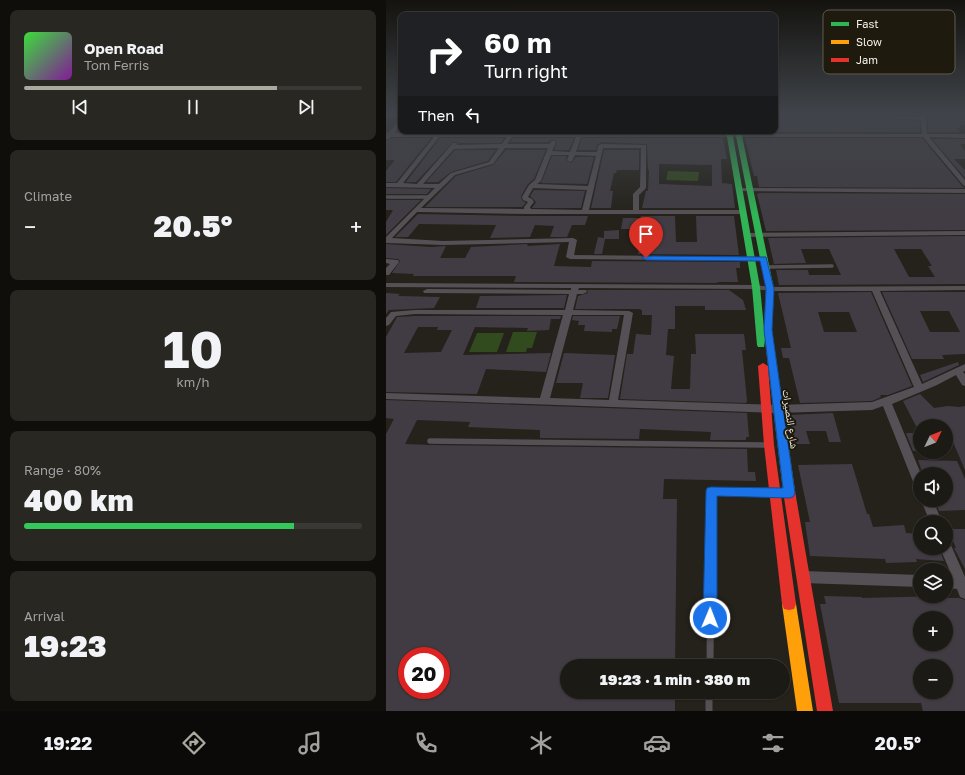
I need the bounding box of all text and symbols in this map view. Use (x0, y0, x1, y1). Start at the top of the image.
legend (823, 10, 955, 74)
text: Fast (856, 17, 879, 30)
text: 60 m (484, 26, 551, 59)
icon: right (418, 28, 470, 80)
text: Slow (856, 35, 882, 48)
text: Open Road (84, 39, 164, 57)
text: Jam (856, 53, 878, 66)
text: Tom Ferris (84, 57, 149, 73)
text: Turn right (484, 60, 568, 82)
icon: previous (69, 96, 91, 118)
icon: pause (182, 96, 204, 118)
icon: next (295, 96, 317, 118)
icon: left (462, 104, 484, 126)
text: Then (418, 106, 454, 124)
text: Climate (24, 188, 72, 204)
text: 20.5° (154, 208, 232, 244)
text: − (24, 213, 36, 240)
text: + (350, 213, 362, 240)
pin (629, 217, 663, 258)
icon: arrive (635, 223, 657, 245)
text: 10 (163, 317, 223, 379)
text: km/h (176, 374, 210, 390)
street label: شارع النصيرات (779, 388, 802, 450)
north arrow (913, 419, 953, 459)
map controls (913, 419, 953, 699)
text: Range · 80% (24, 462, 101, 478)
button: sound (913, 467, 953, 507)
text: 400 km (24, 482, 134, 518)
button: search (913, 515, 953, 555)
button: layers (913, 563, 953, 603)
position arrow (689, 597, 731, 639)
text: Arrival (24, 608, 65, 624)
button: + (913, 611, 953, 651)
text: 19:23 (24, 628, 107, 664)
speed limit sign: 20 (398, 647, 450, 699)
button: − (913, 659, 953, 699)
text: 19:23 · 1 min · 380 m (600, 670, 750, 688)
icon: directions (180, 729, 208, 757)
icon: music (296, 729, 324, 757)
icon: phone (412, 729, 440, 757)
icon: climate (527, 729, 555, 757)
icon: car (643, 729, 671, 757)
icon: filters (759, 729, 787, 757)
text: 19:22 (44, 732, 92, 754)
text: 20.5° (875, 732, 921, 754)

